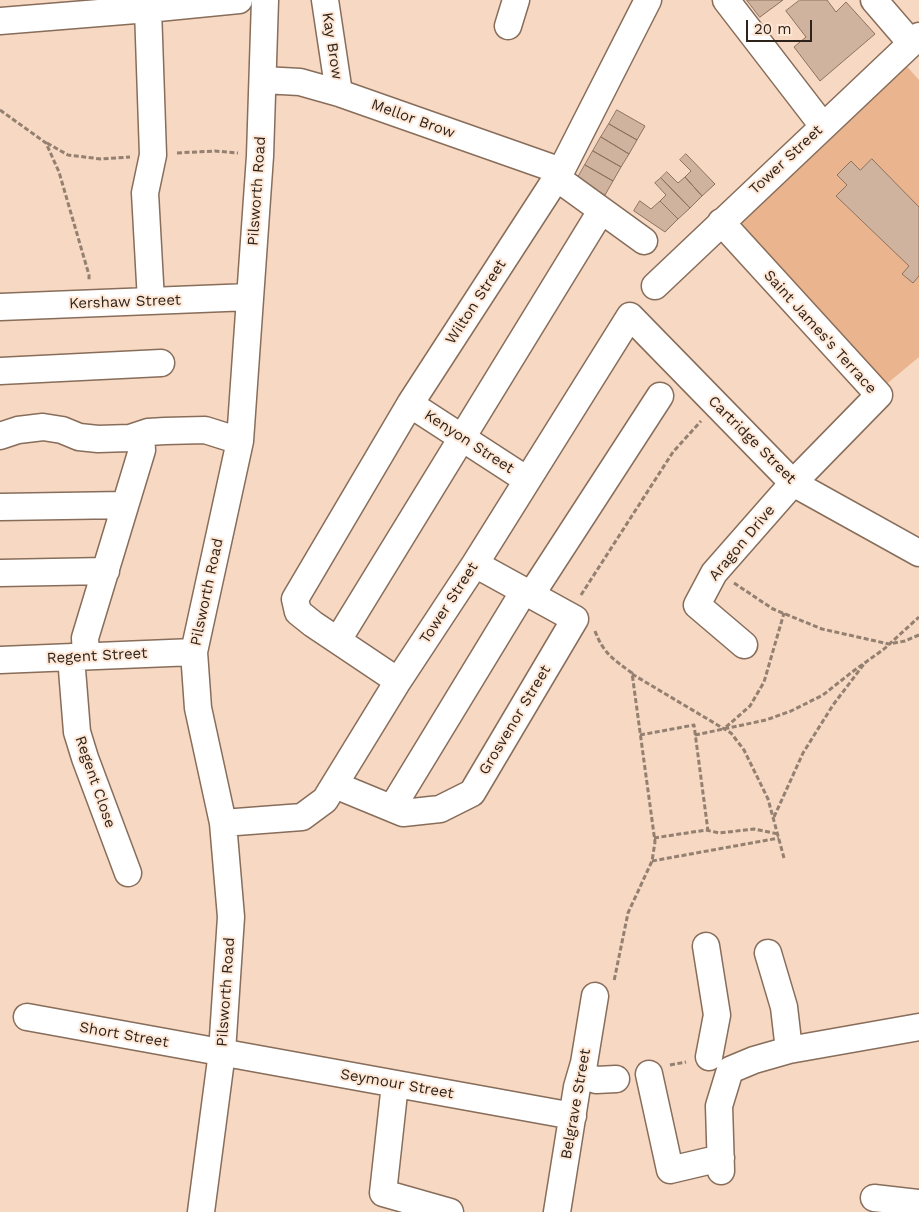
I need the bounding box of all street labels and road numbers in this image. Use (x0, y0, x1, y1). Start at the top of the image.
street label: Kay Brow (318, 11, 346, 81)
street label: Mellor Brow (369, 96, 457, 142)
street label: Tower Street (746, 122, 826, 198)
street label: Pilsworth Road (244, 136, 270, 246)
street label: Wilton Street (442, 256, 510, 348)
street label: Saint James's Terrace (760, 267, 880, 397)
street label: Kershaw Street (69, 291, 181, 313)
street label: Cartridge Street (704, 392, 800, 488)
street label: Kenyon Street (421, 406, 517, 478)
street label: Aragon Drive (705, 502, 779, 584)
street label: Pilsworth Road (187, 537, 227, 647)
street label: Tower Street (416, 559, 482, 647)
street label: Regent Street (46, 644, 148, 668)
street label: Grosvenor Street (475, 662, 555, 778)
street label: Regent Close (71, 734, 119, 830)
street label: Pilsworth Road (213, 937, 239, 1047)
street label: Short Street (78, 1018, 170, 1052)
street label: Belgrave Street (557, 1047, 595, 1161)
street label: Seymour Street (339, 1065, 455, 1103)

